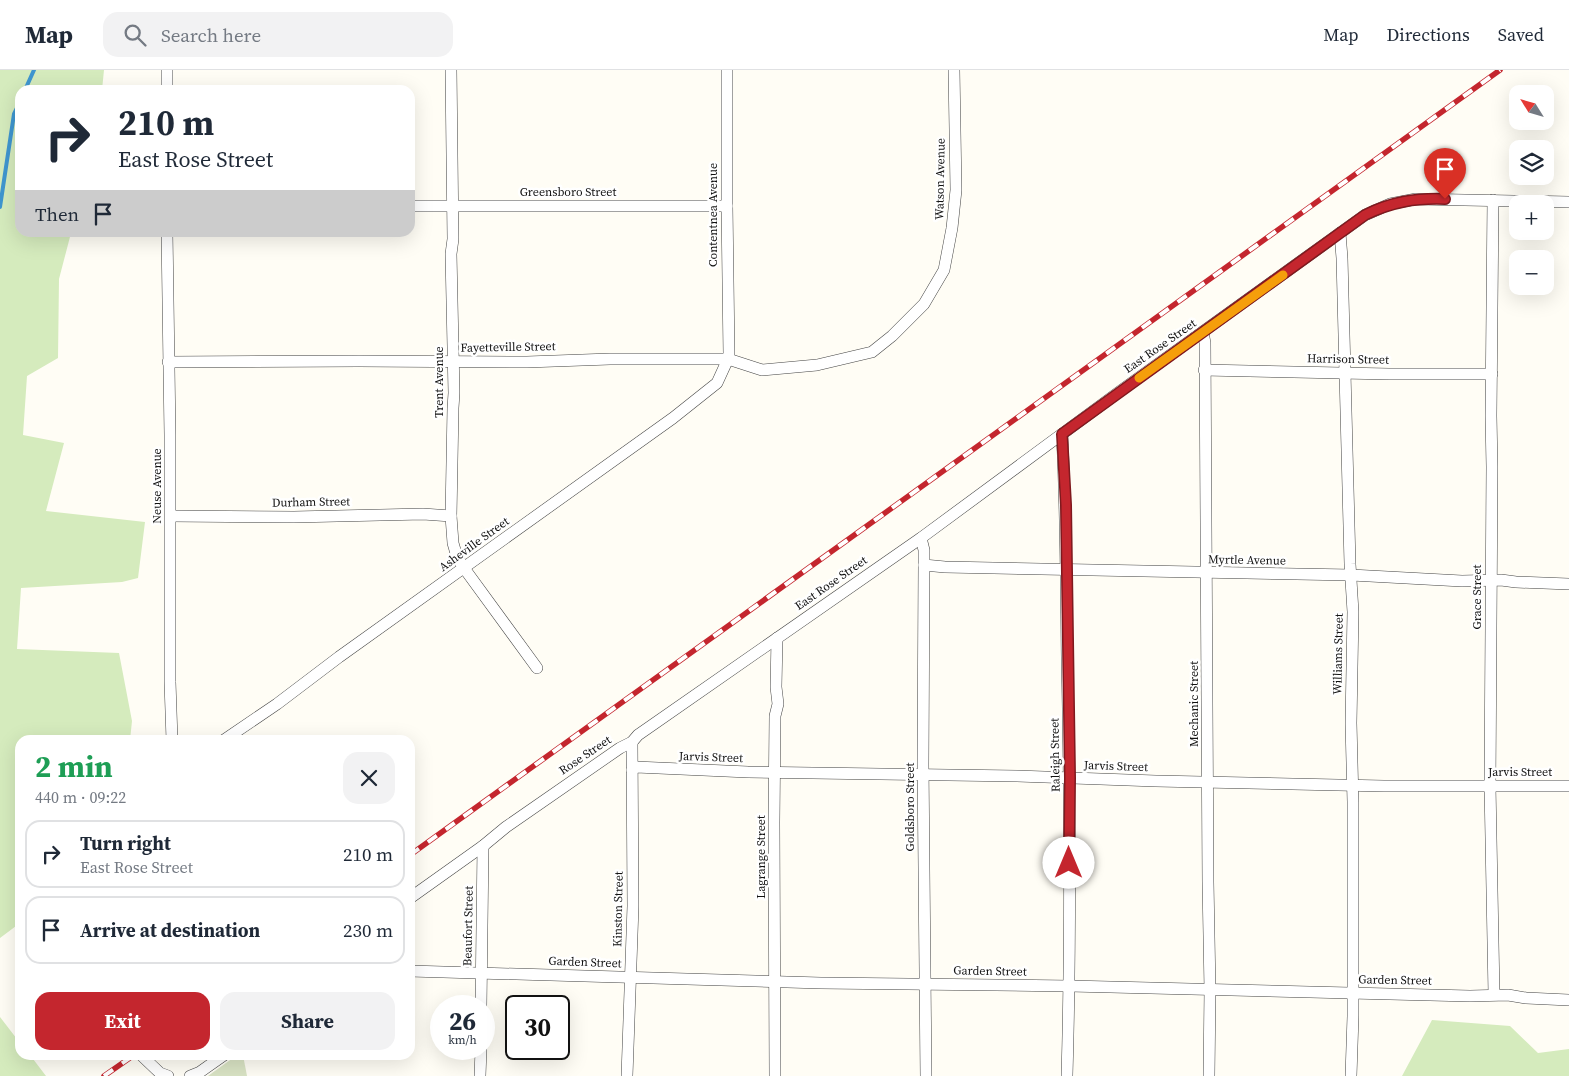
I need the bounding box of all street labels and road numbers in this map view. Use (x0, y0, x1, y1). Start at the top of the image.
street label: Watson Avenue (931, 138, 949, 220)
street label: Contentnea Avenue (705, 163, 721, 267)
street label: Greensboro Street (520, 184, 616, 200)
street label: East Rose Street (1121, 315, 1199, 377)
street label: Fayetteville Street (460, 338, 556, 356)
street label: Trent Avenue (431, 346, 447, 418)
street label: Harrison Street (1307, 350, 1389, 368)
street label: Neuse Avenue (149, 448, 165, 524)
street label: Durham Street (272, 493, 350, 511)
street label: Asheville Street (436, 513, 512, 575)
street label: Myrtle Avenue (1208, 551, 1286, 569)
street label: East Rose Street (792, 552, 870, 614)
street label: Grace Street (1469, 564, 1485, 630)
street label: Williams Street (1329, 613, 1347, 695)
street label: Mechanic Street (1186, 661, 1202, 747)
street label: Raleigh Street (1046, 718, 1064, 792)
street label: Rose Street (556, 732, 614, 778)
street label: Jarvis Street (678, 748, 743, 766)
street label: Jarvis Street (1083, 757, 1148, 775)
street label: Goldsboro Street (902, 762, 918, 852)
street label: Jarvis Street (1487, 764, 1552, 780)
street label: Lagrange Street (753, 815, 769, 899)
street label: Kinston Street (609, 871, 627, 947)
street label: Beaufort Street (459, 886, 477, 966)
street label: Garden Street (548, 953, 622, 971)
street label: Garden Street (953, 962, 1027, 980)
street label: Garden Street (1358, 971, 1432, 989)

